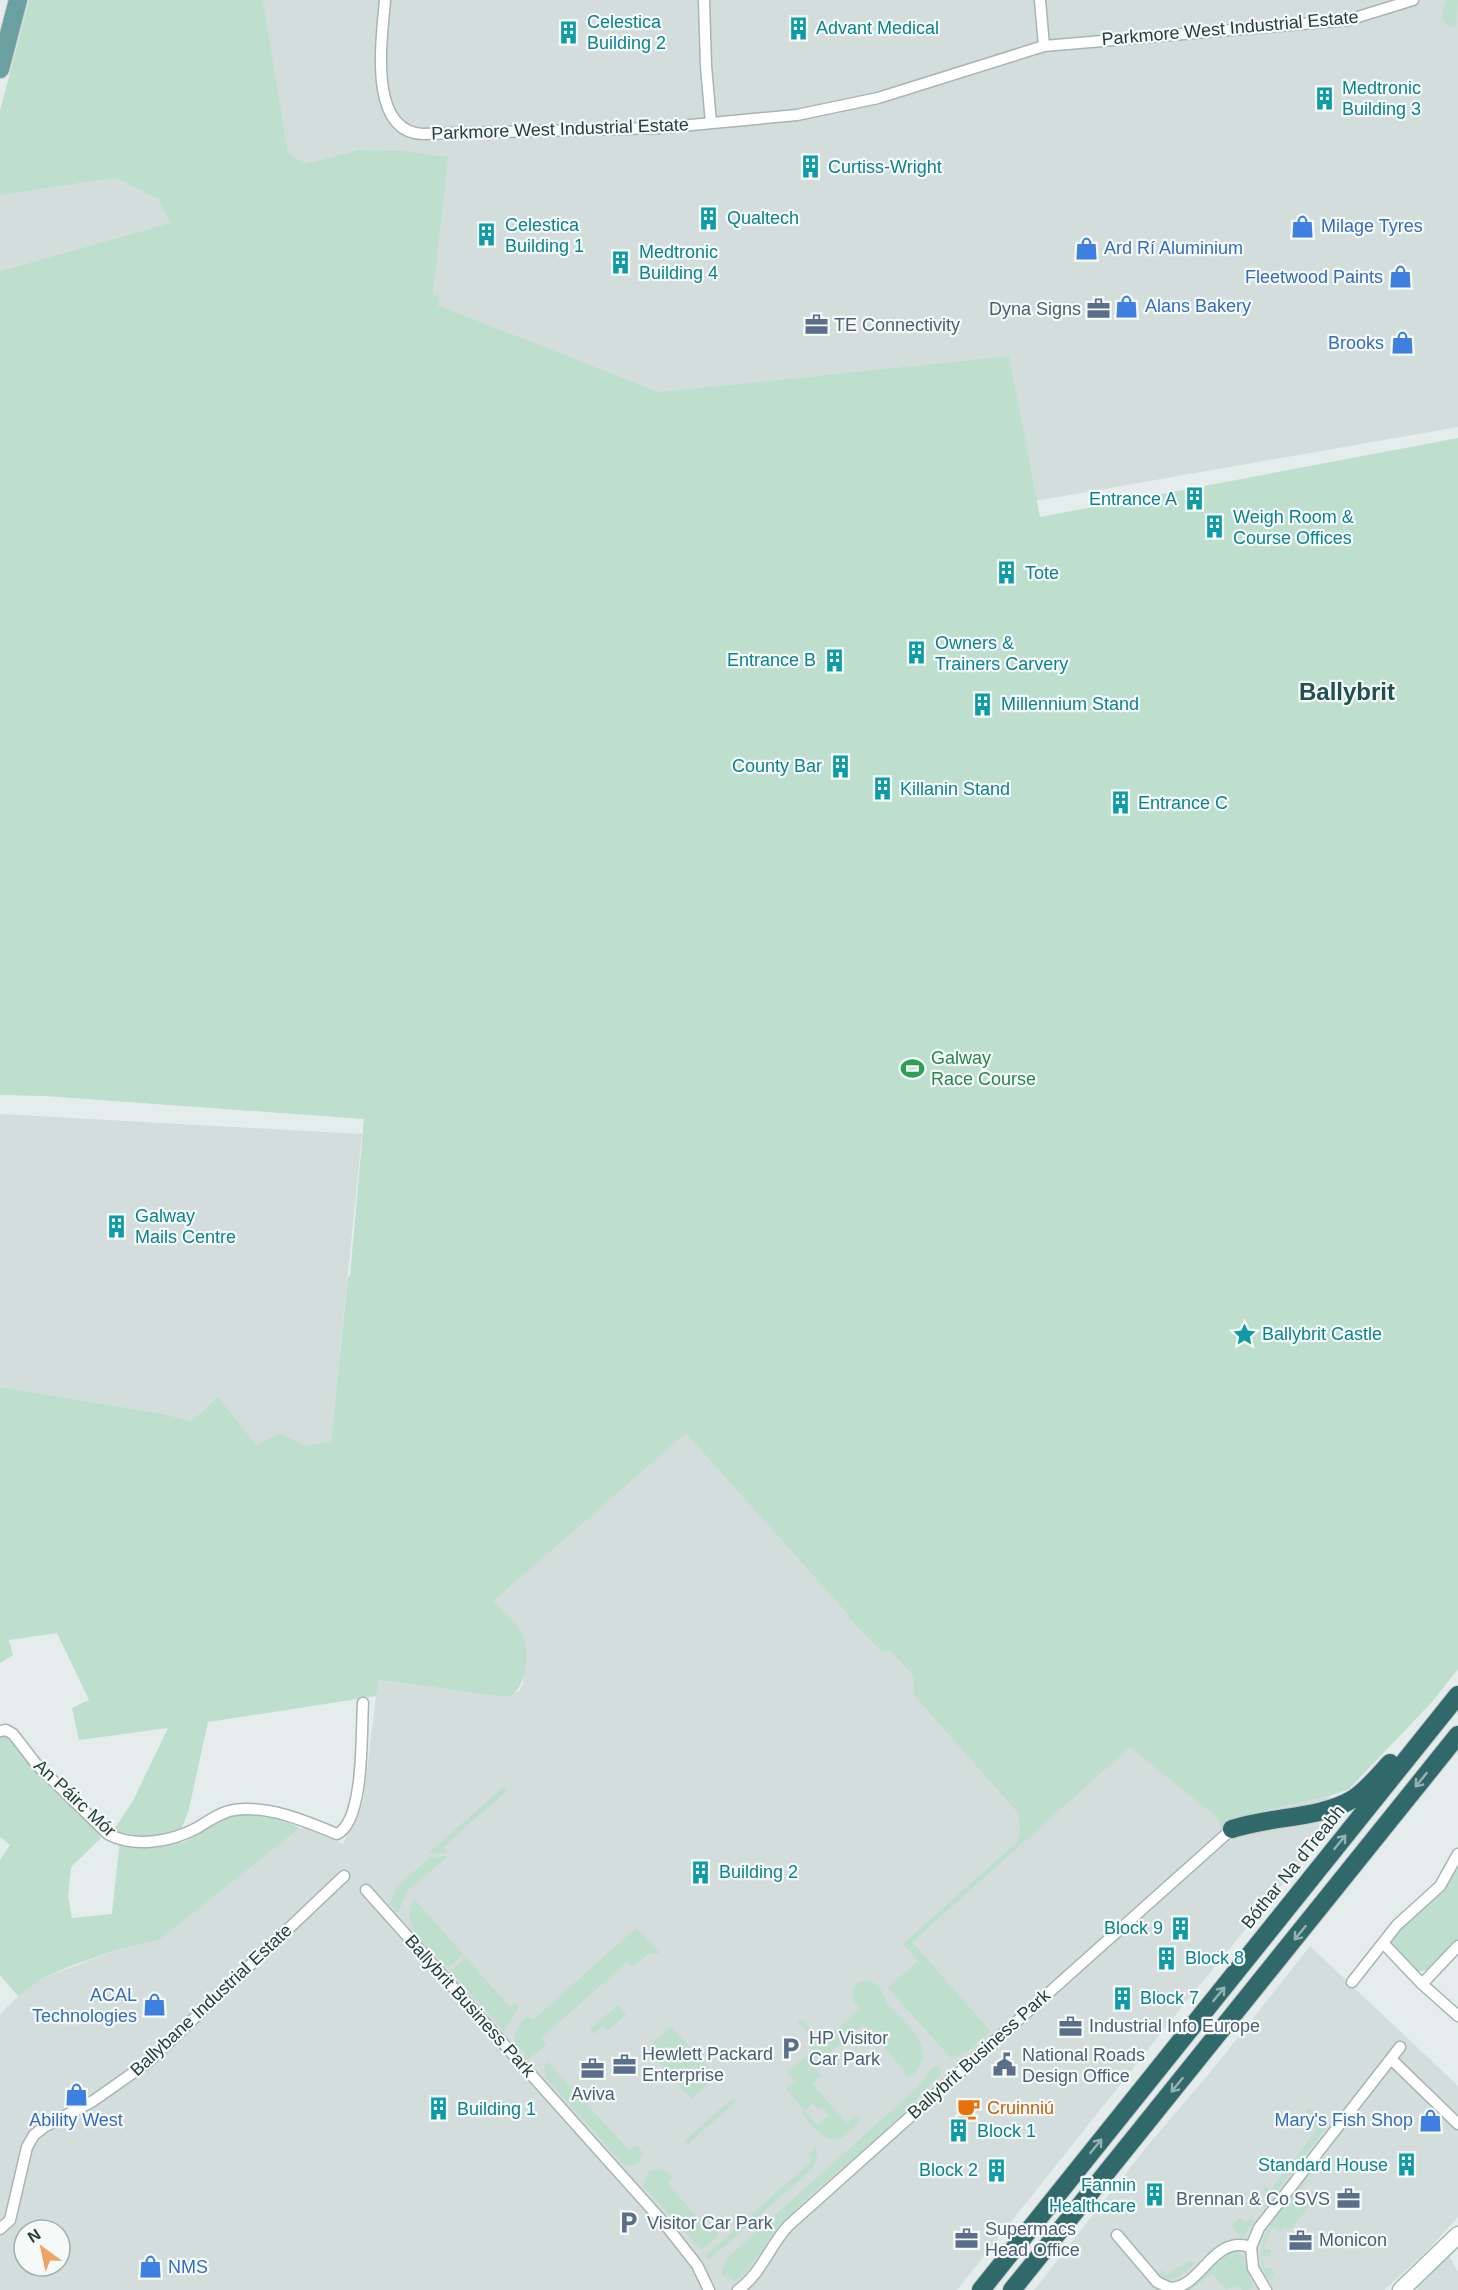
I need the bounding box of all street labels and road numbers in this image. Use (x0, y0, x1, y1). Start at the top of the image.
street label: Parkmore West Industrial Estate (1101, 7, 1359, 49)
street label: Parkmore West Industrial Estate (431, 115, 689, 143)
street label: An Páirc Mór (30, 1755, 120, 1841)
street label: Bóthar Na dTreabh (1237, 1801, 1349, 1933)
street label: Ballybane Industrial Estate (126, 1920, 296, 2080)
street label: Ballybrit Business Park (401, 1931, 540, 2082)
street label: Ballybrit Business Park (904, 1984, 1055, 2123)

